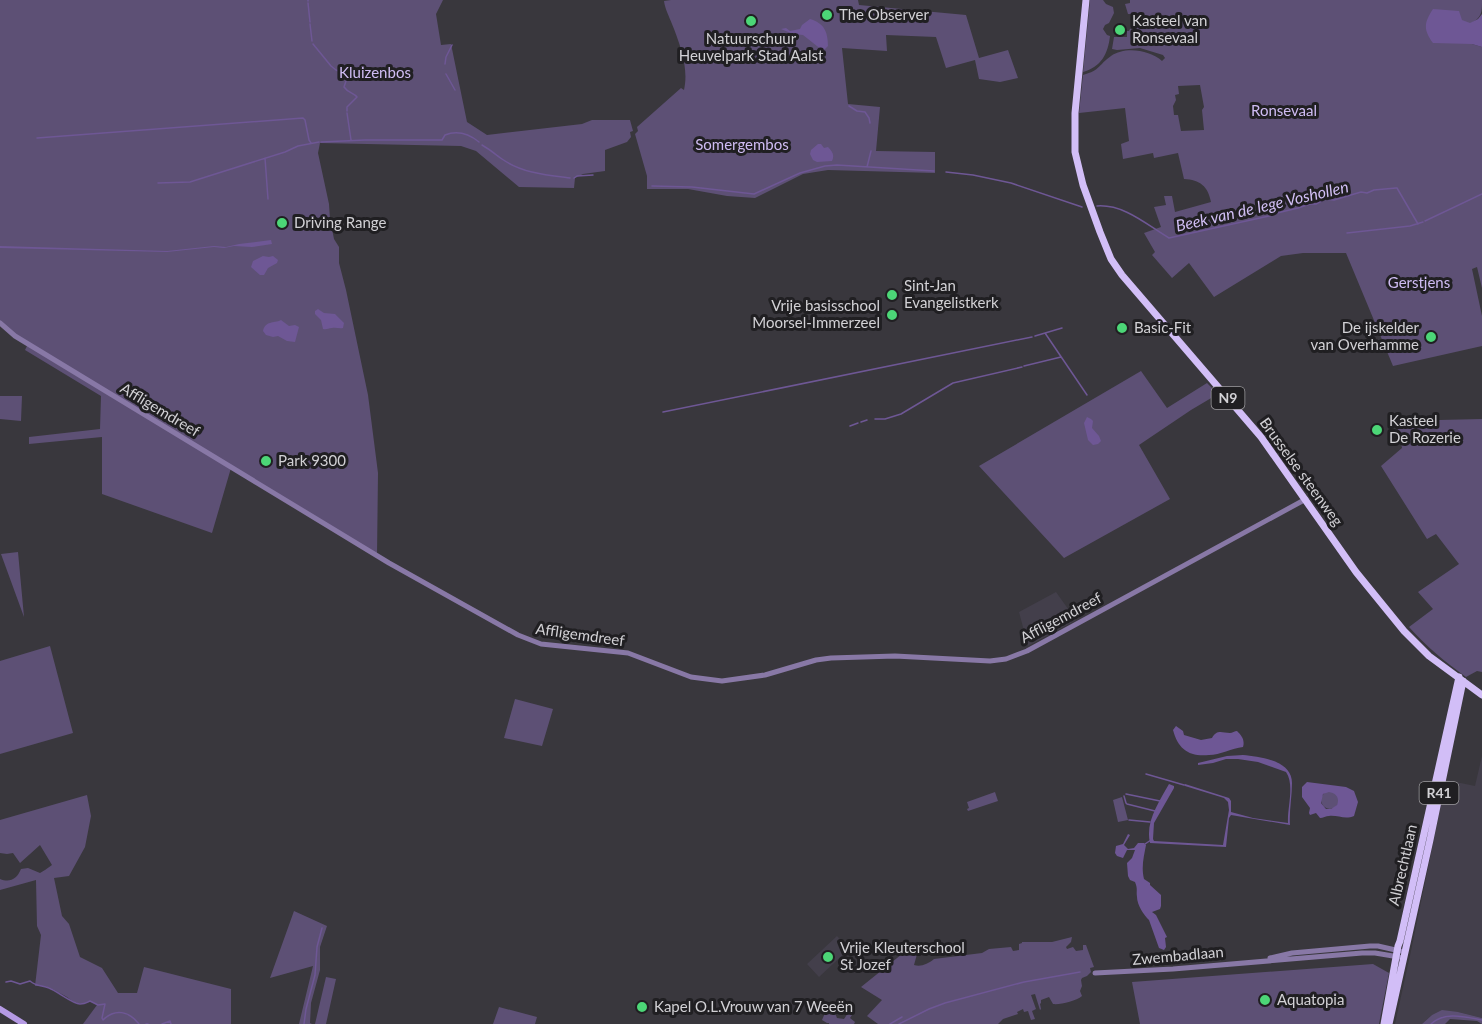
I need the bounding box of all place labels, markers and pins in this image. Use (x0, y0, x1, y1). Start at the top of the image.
place label: The Observer (839, 5, 929, 23)
marker: The Observer (820, 8, 834, 22)
place label: Kasteel van Ronsevaal (1132, 11, 1207, 46)
marker: Natuurschuur Heuvelpark Stad Aalst (744, 14, 758, 28)
marker: Kasteel van Ronsevaal (1113, 23, 1127, 37)
place label: Natuurschuur Heuvelpark Stad Aalst (679, 29, 824, 64)
place label: Driving Range (294, 213, 386, 231)
marker: Driving Range (275, 216, 289, 230)
place label: Sint-Jan Evangelistkerk (904, 276, 999, 311)
marker: Sint-Jan Evangelistkerk (885, 288, 899, 302)
place label: Vrije basisschool Moorsel-Immerzeel (752, 296, 880, 331)
marker: Vrije basisschool Moorsel-Immerzeel (885, 308, 899, 322)
place label: Basic-Fit (1134, 318, 1192, 336)
place label: De ijskelder van Overhamme (1310, 318, 1420, 353)
marker: Basic-Fit (1115, 321, 1129, 335)
marker: De ijskelder van Overhamme (1424, 330, 1438, 344)
place label: Kasteel De Rozerie (1389, 411, 1461, 446)
marker: Kasteel De Rozerie (1370, 423, 1384, 437)
place label: Park 9300 (278, 451, 346, 469)
marker: Park 9300 (259, 454, 273, 468)
place label: Vrije Kleuterschool St Jozef (840, 938, 965, 973)
marker: Vrije Kleuterschool St Jozef (821, 950, 835, 964)
place label: Aquatopia (1277, 990, 1344, 1008)
marker: Aquatopia (1258, 993, 1272, 1007)
place label: Kapel O.L.Vrouw van 7 Weeën (654, 997, 853, 1015)
marker: Kapel O.L.Vrouw van 7 Weeën (635, 1000, 649, 1014)

